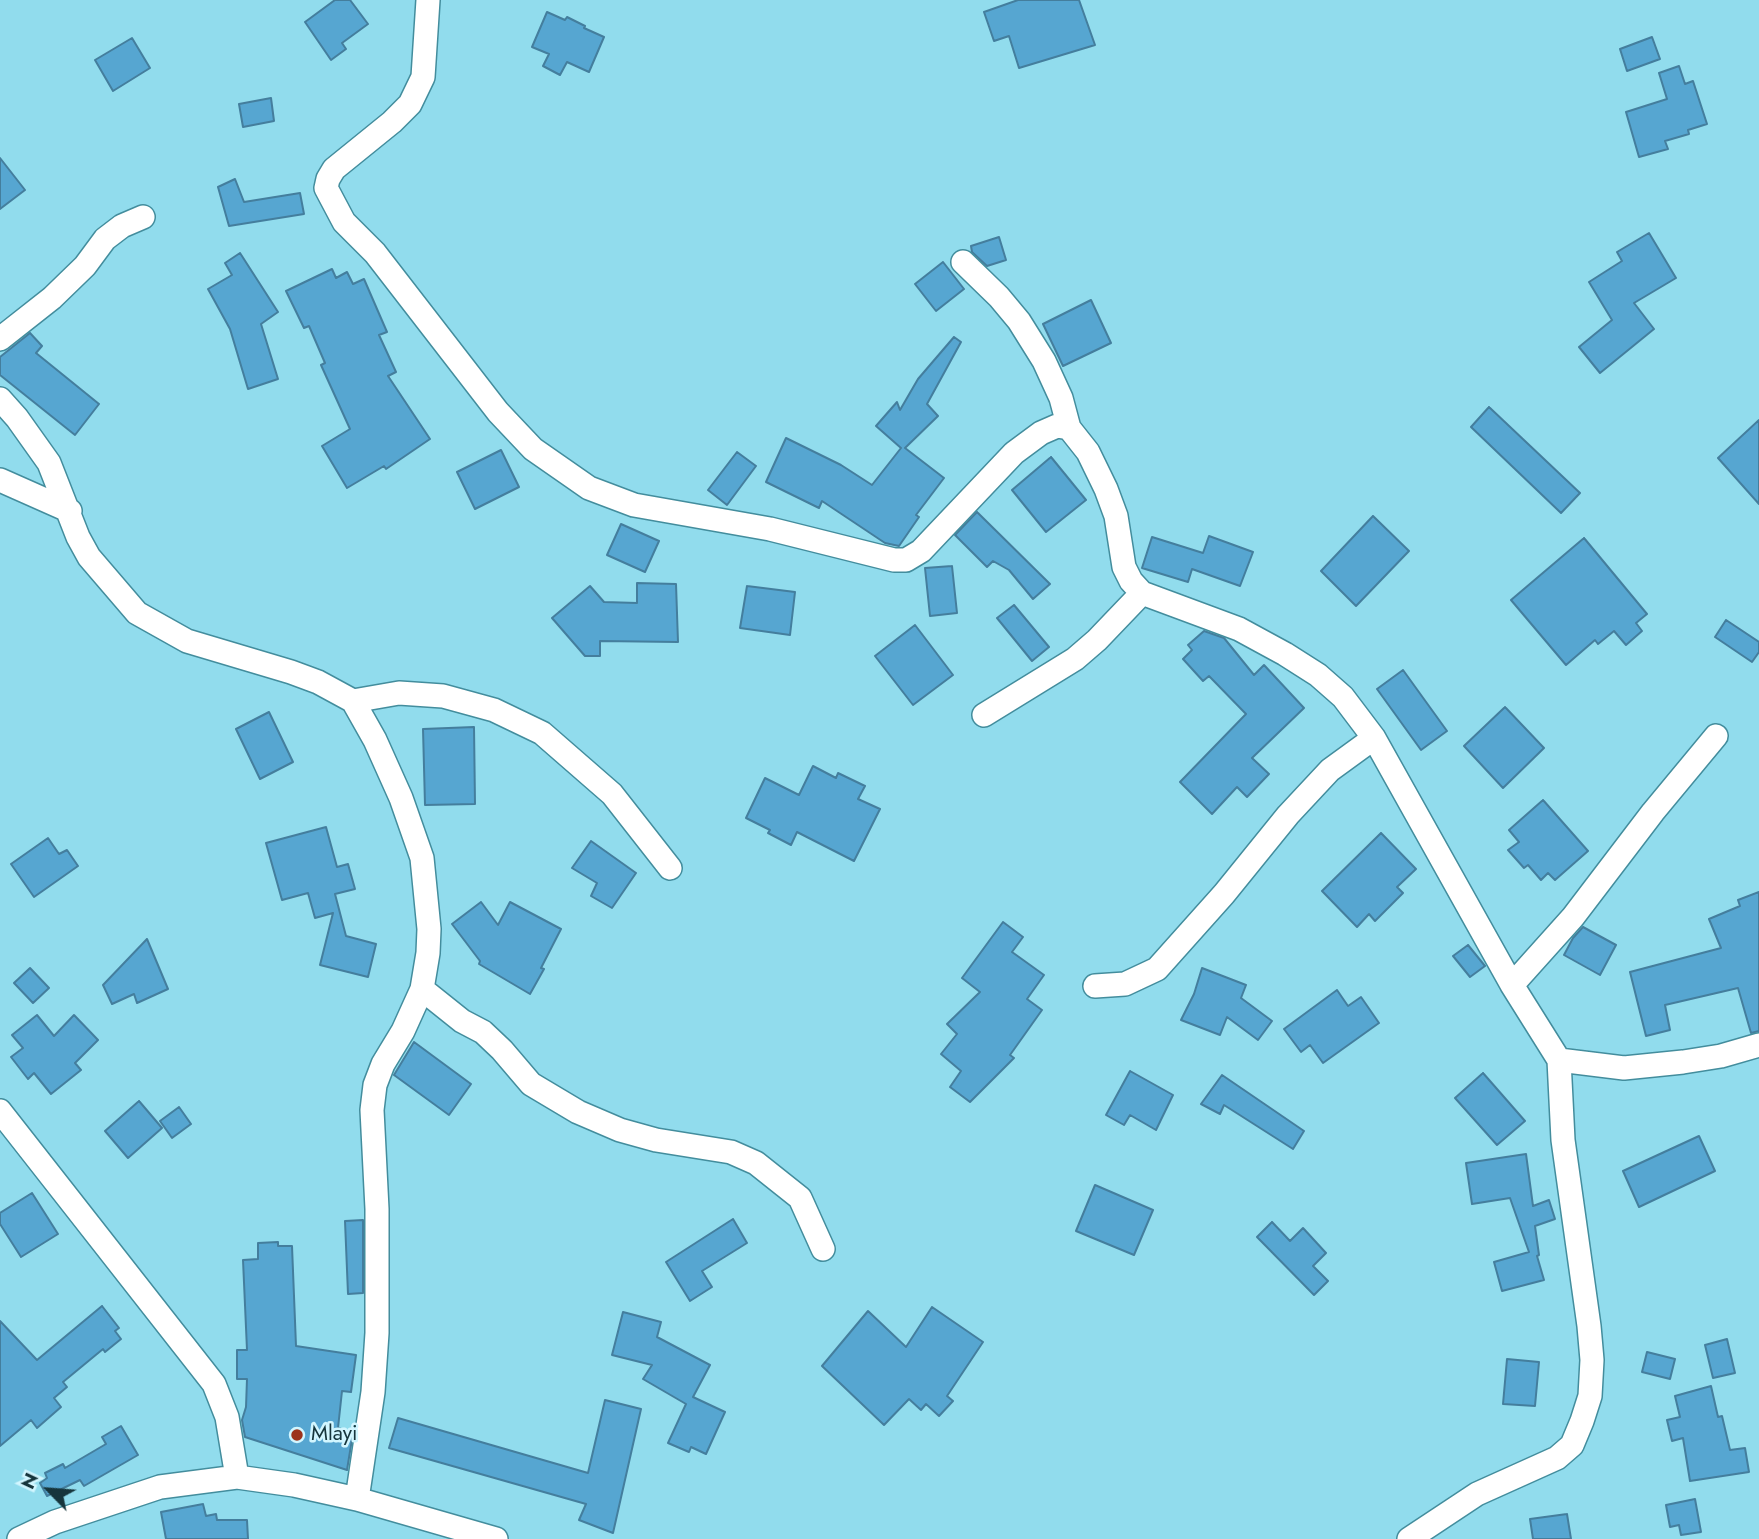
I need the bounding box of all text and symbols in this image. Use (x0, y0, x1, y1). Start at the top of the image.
place label: Mlayi (311, 1422, 358, 1448)
marker: Mlayi (289, 1427, 305, 1443)
north arrow (14, 1455, 84, 1525)
text: N (14, 1468, 45, 1493)

